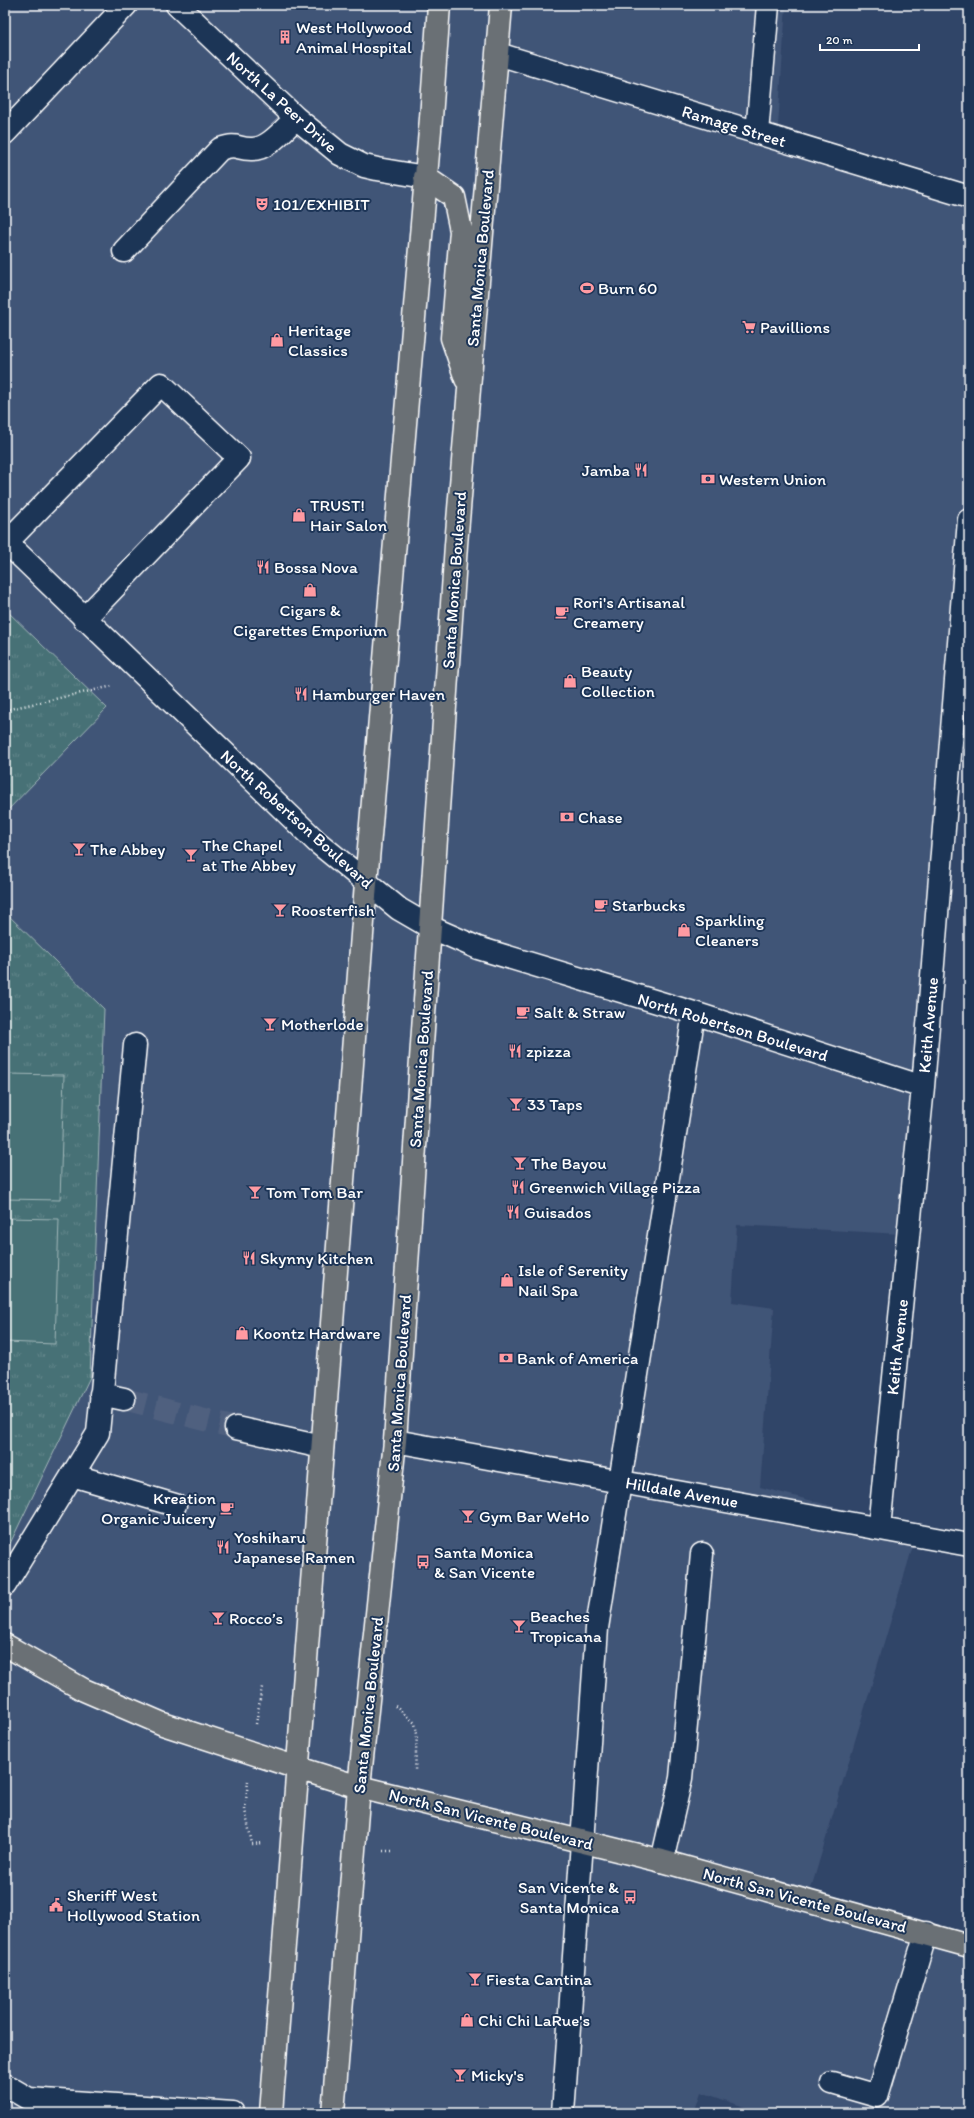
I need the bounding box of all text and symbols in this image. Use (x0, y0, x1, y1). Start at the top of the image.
place label: West Hollywood Animal Hospital (296, 17, 413, 57)
scale bar (820, 26, 919, 52)
building icon: West Hollywood Animal Hospital (277, 29, 293, 45)
text: 20 m (826, 33, 853, 47)
street label: North La Peer Drive (223, 47, 341, 157)
street label: Ramage Street (680, 101, 789, 151)
street label: Santa Monica Boulevard (462, 169, 498, 347)
place label: 101/EXHIBIT (273, 194, 370, 214)
theatre icon: 101/EXHIBIT (254, 196, 270, 212)
place label: Burn 60 (598, 278, 657, 298)
sports icon: Burn 60 (579, 280, 595, 296)
place label: Pavillions (760, 317, 830, 337)
supermarket icon: Pavillions (741, 319, 757, 335)
place label: Heritage Classics (288, 320, 351, 360)
shop icon: Heritage Classics (269, 332, 285, 348)
place label: Jamba (582, 460, 630, 480)
restaurant icon: Jamba (633, 462, 649, 478)
place label: Western Union (719, 469, 827, 489)
bank icon: Western Union (700, 471, 716, 487)
street label: Santa Monica Boulevard (438, 491, 470, 669)
place label: TRUST! Hair Salon (310, 495, 387, 535)
shop icon: TRUST! Hair Salon (291, 507, 307, 523)
place label: Bossa Nova (274, 557, 358, 577)
restaurant icon: Bossa Nova (255, 559, 271, 575)
shop icon: Cigars & Cigarettes Emporium (302, 582, 318, 598)
place label: Rori's Artisanal Creamery (573, 592, 685, 632)
place label: Cigars & Cigarettes Emporium (233, 600, 387, 640)
cafe icon: Rori's Artisanal Creamery (554, 604, 570, 620)
place label: Beauty Collection (581, 661, 655, 701)
shop icon: Beauty Collection (562, 673, 578, 689)
place label: Hamburger Haven (312, 684, 446, 704)
restaurant icon: Hamburger Haven (293, 686, 309, 702)
street label: North Robertson Boulevard (217, 745, 378, 893)
place label: Chase (578, 807, 623, 827)
bank icon: Chase (559, 809, 575, 825)
place label: The Chapel at The Abbey (202, 835, 296, 875)
place label: The Abbey (90, 839, 165, 859)
bar icon: The Abbey (71, 841, 87, 857)
bar icon: The Chapel at The Abbey (183, 847, 199, 863)
place label: Starbucks (612, 895, 686, 915)
cafe icon: Starbucks (593, 897, 609, 913)
place label: Roosterfish (291, 900, 375, 920)
bar icon: Roosterfish (272, 902, 288, 918)
place label: Sparkling Cleaners (695, 910, 765, 950)
shop icon: Sparkling Cleaners (676, 922, 692, 938)
street label: Santa Monica Boulevard (405, 970, 437, 1148)
street label: Keith Avenue (914, 976, 942, 1074)
street label: North Robertson Boulevard (635, 988, 831, 1066)
place label: Salt & Straw (534, 1002, 626, 1022)
cafe icon: Salt & Straw (515, 1004, 531, 1020)
place label: Motherlode (281, 1014, 364, 1034)
bar icon: Motherlode (262, 1016, 278, 1032)
place label: zpizza (526, 1041, 571, 1061)
restaurant icon: zpizza (507, 1043, 523, 1059)
place label: 33 Taps (527, 1094, 583, 1114)
bar icon: 33 Taps (508, 1096, 524, 1112)
place label: The Bayou (531, 1153, 607, 1173)
bar icon: The Bayou (512, 1155, 528, 1171)
place label: Greenwich Village Pizza (529, 1177, 700, 1197)
restaurant icon: Greenwich Village Pizza (510, 1179, 526, 1195)
place label: Tom Tom Bar (266, 1182, 363, 1202)
bar icon: Tom Tom Bar (247, 1184, 263, 1200)
place label: Guisados (524, 1202, 591, 1222)
restaurant icon: Guisados (505, 1204, 521, 1220)
place label: Skynny Kitchen (260, 1248, 374, 1268)
restaurant icon: Skynny Kitchen (241, 1250, 257, 1266)
place label: Isle of Serenity Nail Spa (518, 1260, 628, 1300)
shop icon: Isle of Serenity Nail Spa (499, 1272, 515, 1288)
street label: Santa Monica Boulevard (383, 1294, 415, 1472)
street label: Keith Avenue (882, 1298, 912, 1396)
place label: Koontz Hardware (253, 1323, 380, 1343)
shop icon: Koontz Hardware (234, 1325, 250, 1341)
place label: Bank of America (517, 1348, 638, 1368)
bank icon: Bank of America (498, 1350, 514, 1366)
street label: Hilldale Avenue (624, 1472, 740, 1512)
place label: Kreation Organic Juicery (101, 1488, 216, 1528)
cafe icon: Kreation Organic Juicery (219, 1500, 235, 1516)
place label: Gym Bar WeHo (479, 1506, 589, 1526)
bar icon: Gym Bar WeHo (460, 1508, 476, 1524)
place label: Yoshiharu Japanese Ramen (234, 1527, 355, 1567)
restaurant icon: Yoshiharu Japanese Ramen (215, 1539, 231, 1555)
place label: Santa Monica & San Vicente (434, 1542, 535, 1582)
bus stop icon: Santa Monica & San Vicente (415, 1554, 431, 1570)
place label: Beaches Tropicana (530, 1606, 602, 1646)
place label: Rocco’s (229, 1608, 283, 1628)
bar icon: Rocco’s (210, 1610, 226, 1626)
street label: Santa Monica Boulevard (349, 1616, 387, 1794)
bar icon: Beaches Tropicana (511, 1618, 527, 1634)
street label: North San Vicente Boulevard (387, 1784, 595, 1854)
street label: North San Vicente Boulevard (701, 1863, 909, 1937)
place label: San Vicente & Santa Monica (518, 1877, 619, 1917)
place label: Sheriff West Hollywood Station (67, 1885, 200, 1925)
bus stop icon: San Vicente & Santa Monica (622, 1889, 638, 1905)
public building icon: Sheriff West Hollywood Station (48, 1897, 64, 1913)
place label: Fiesta Cantina (486, 1969, 592, 1989)
bar icon: Fiesta Cantina (467, 1971, 483, 1987)
place label: Chi Chi LaRue's (478, 2010, 590, 2030)
shop icon: Chi Chi LaRue's (459, 2012, 475, 2028)
place label: Micky's (471, 2065, 524, 2085)
bar icon: Micky's (452, 2067, 468, 2083)

